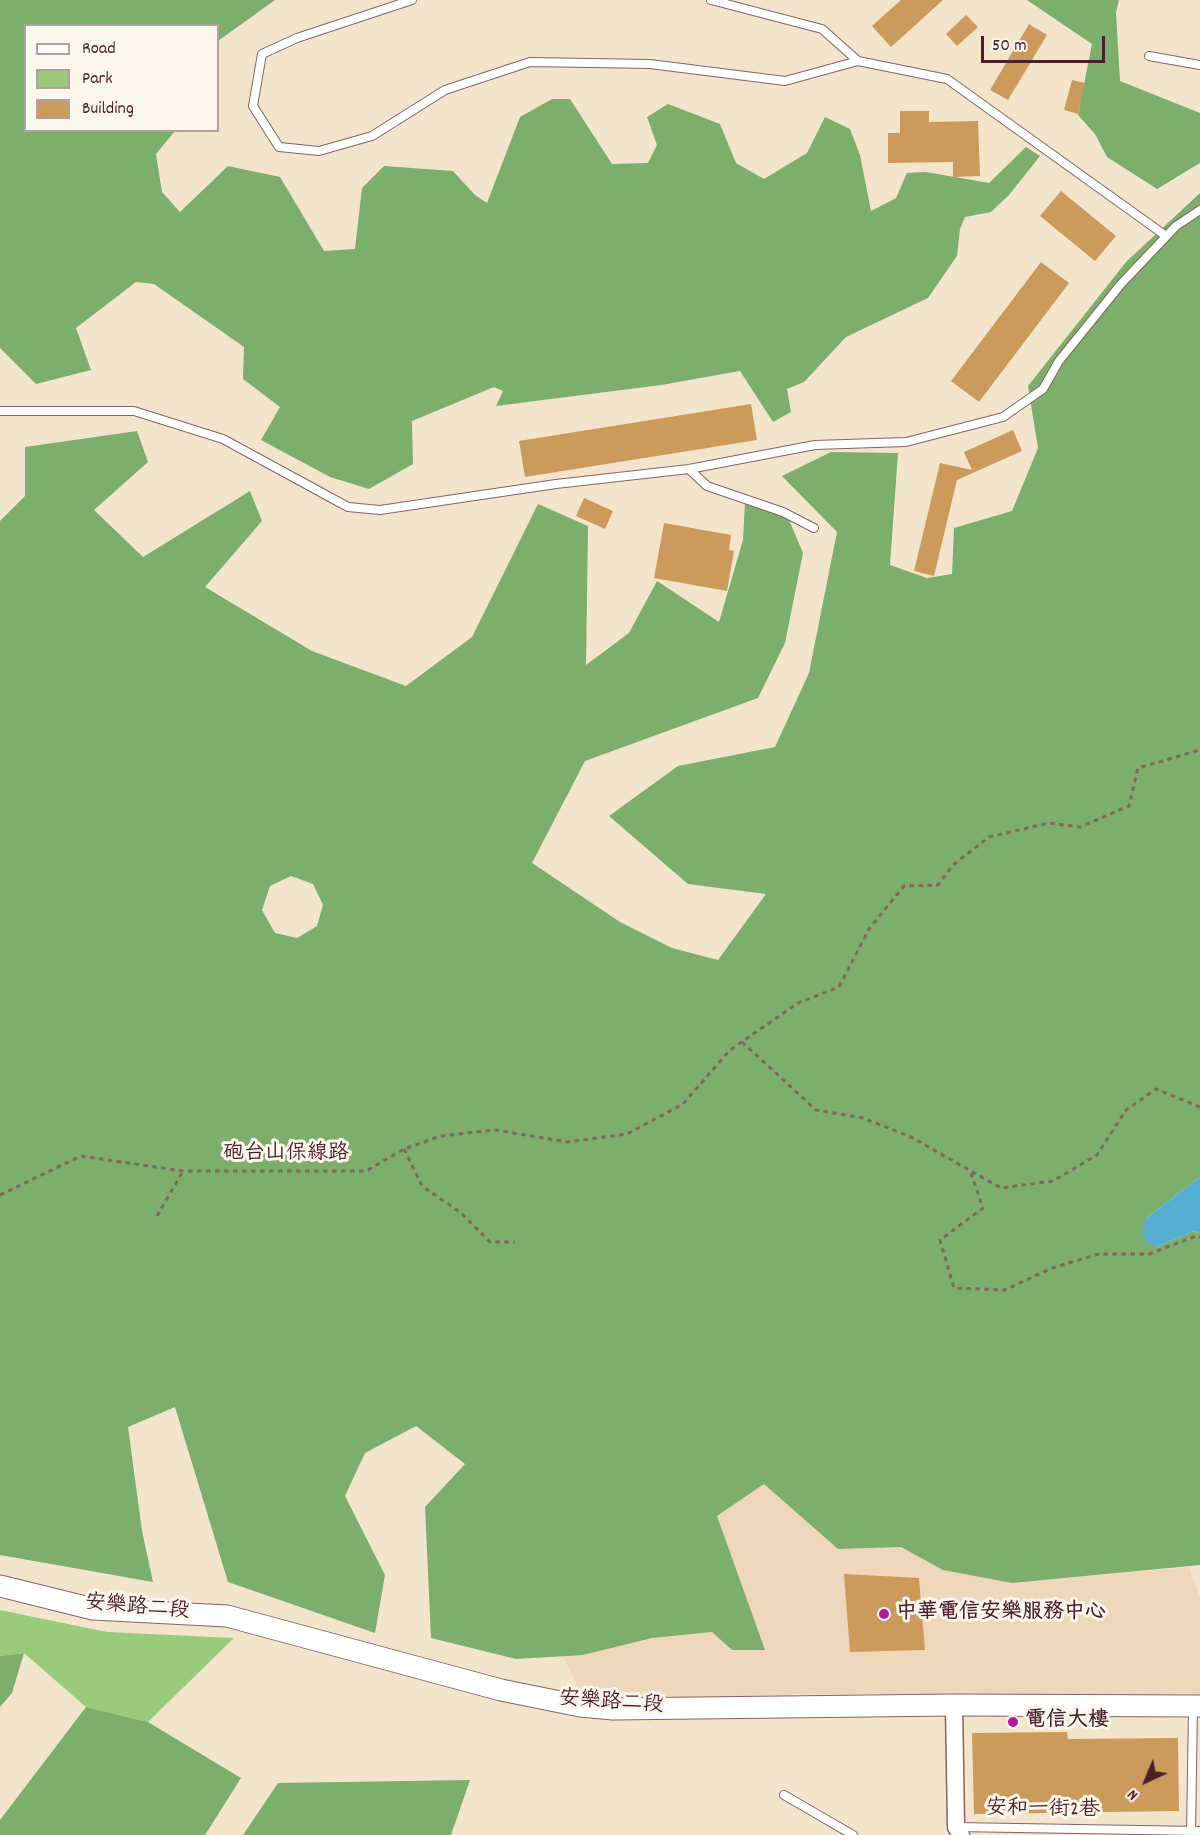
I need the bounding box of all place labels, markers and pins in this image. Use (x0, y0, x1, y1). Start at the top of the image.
place label: 中華電信安樂服務中心 (896, 1601, 1106, 1627)
marker: 中華電信安樂服務中心 (877, 1607, 891, 1621)
place label: 電信大樓 (1025, 1709, 1109, 1735)
marker: 電信大樓 (1006, 1715, 1020, 1729)

